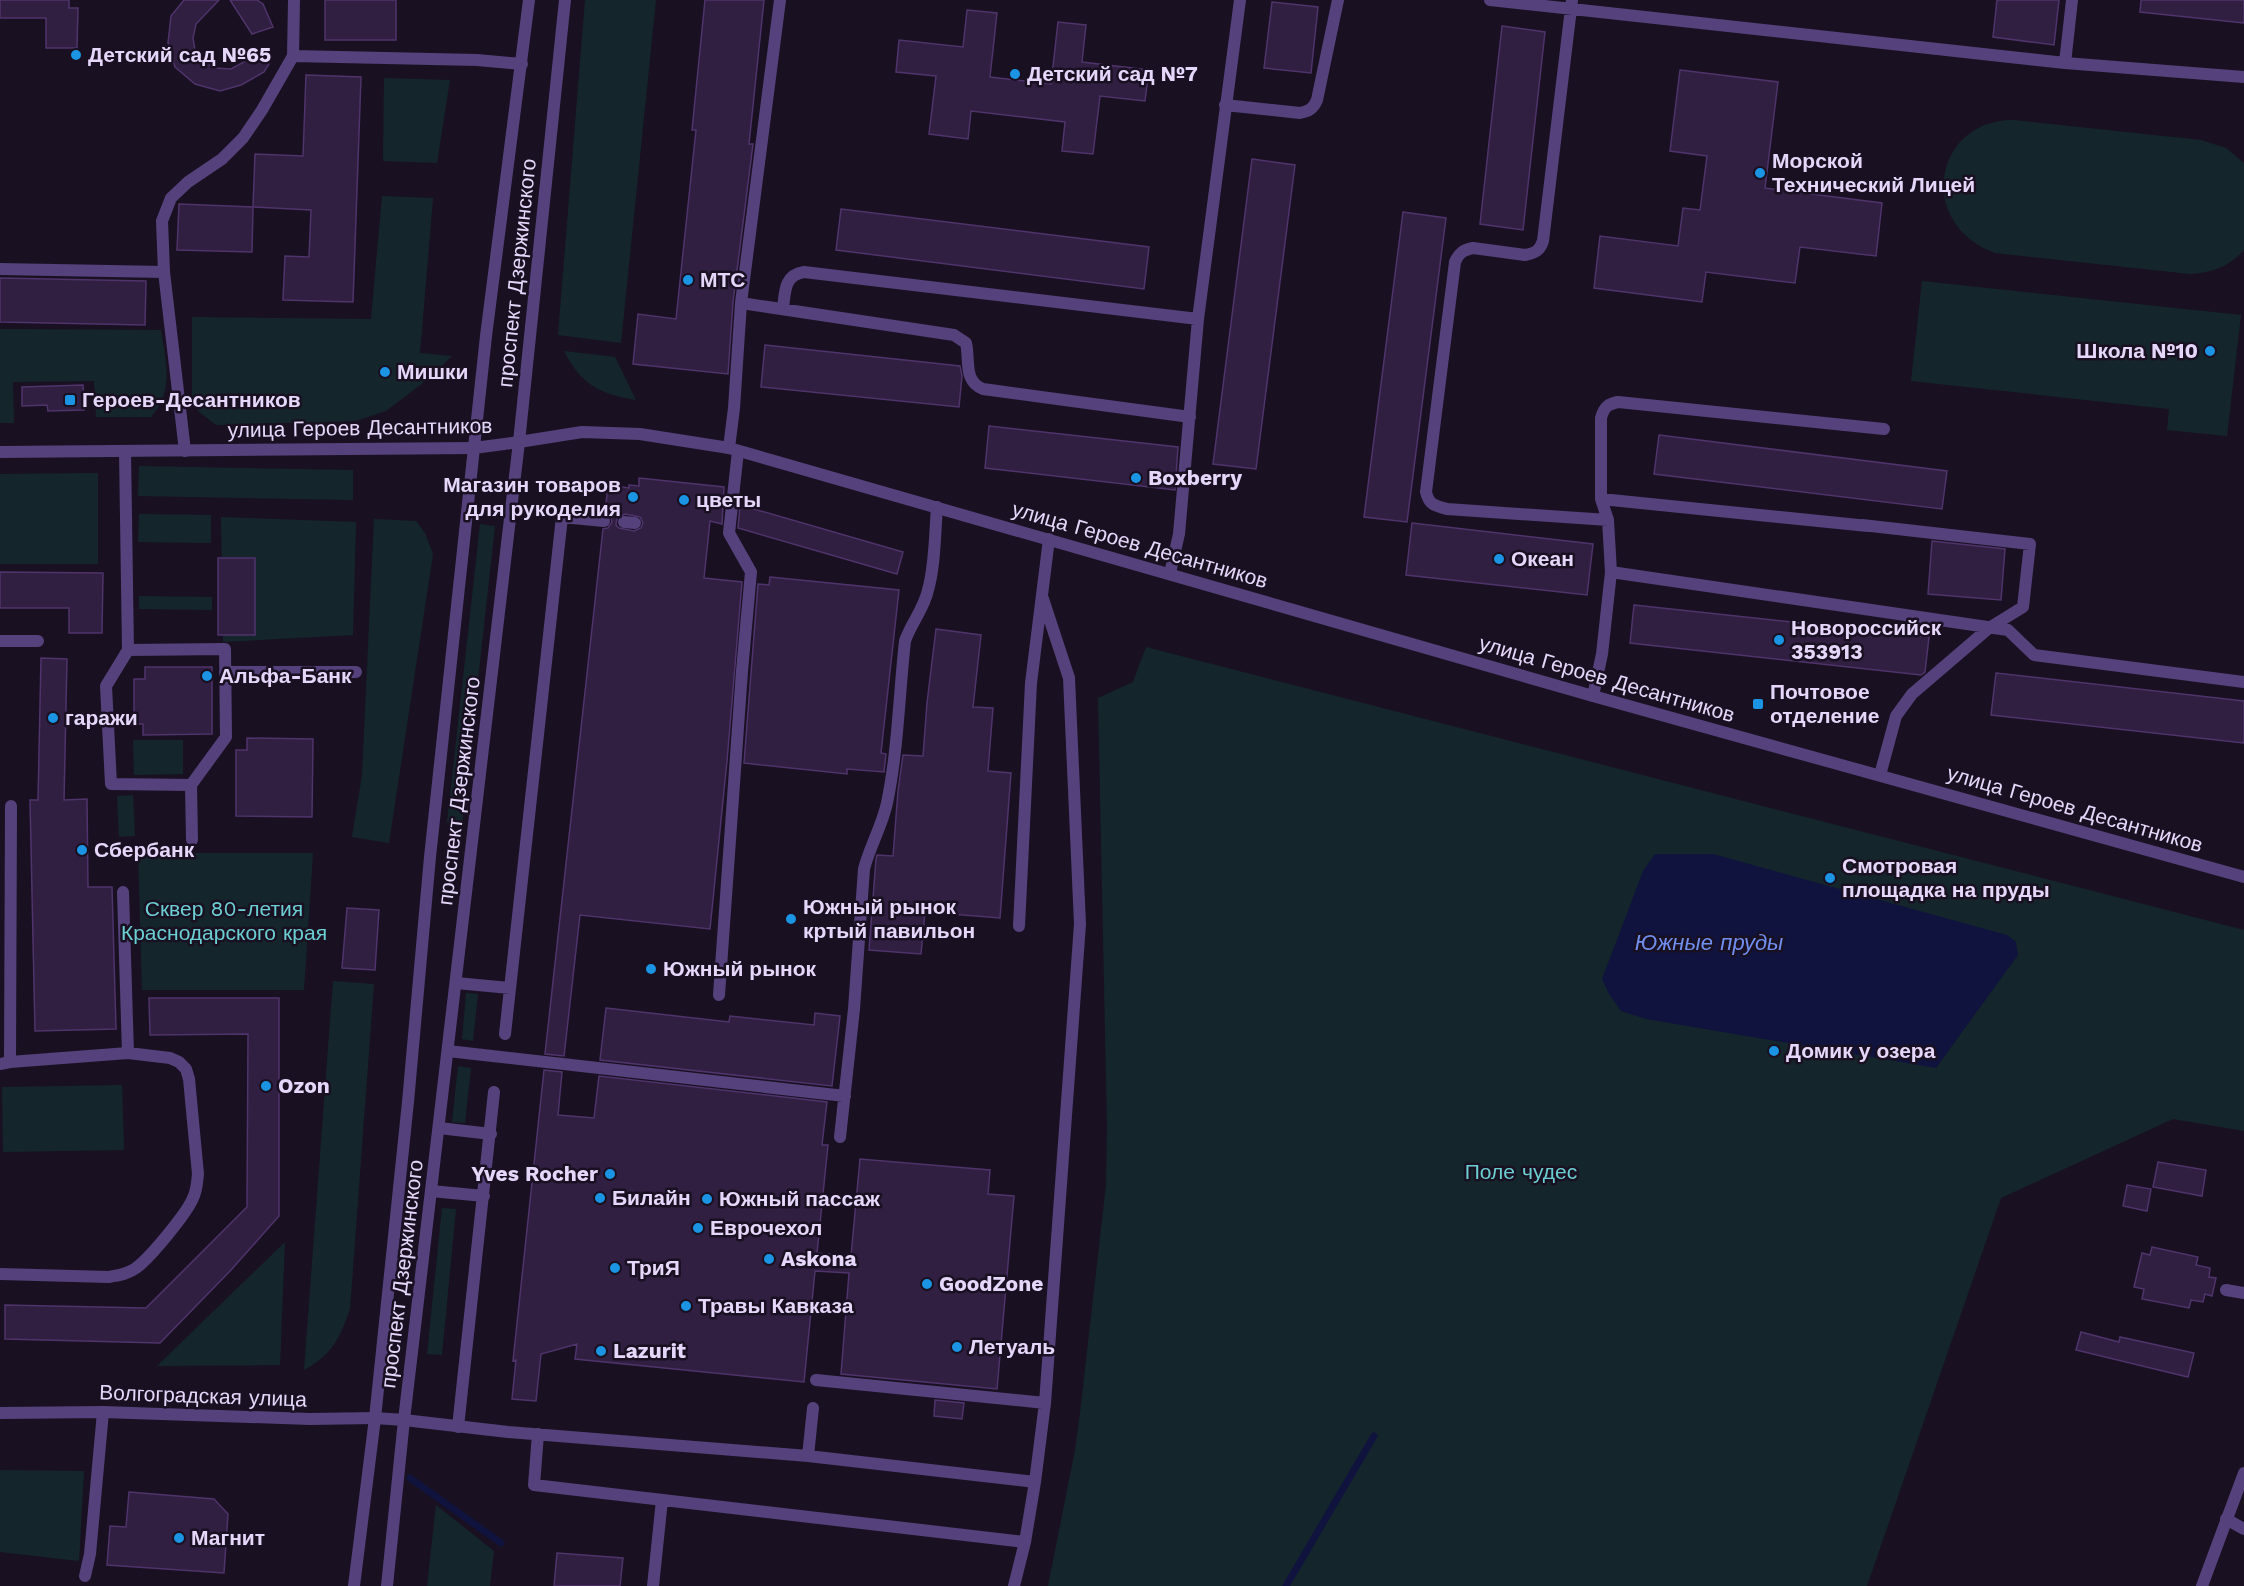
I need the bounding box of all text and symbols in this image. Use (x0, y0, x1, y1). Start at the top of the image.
place label: Детский сад №65 (88, 42, 271, 67)
marker: Детский сад №65 (69, 48, 83, 62)
place label: Детский сад №7 (1027, 61, 1198, 86)
marker: Детский сад №7 (1008, 67, 1022, 81)
place label: Морской Технический Лицей (1772, 148, 1975, 197)
street label: проспект Дзержинского (492, 157, 541, 389)
marker: Морской Технический Лицей (1753, 166, 1767, 180)
place label: МТС (700, 267, 746, 292)
marker: МТС (681, 273, 695, 287)
place label: Школа №10 (2076, 338, 2198, 363)
marker: Школа №10 (2203, 344, 2217, 358)
place label: Мишки (397, 359, 468, 384)
marker: Мишки (378, 365, 392, 379)
place label: Героев-Десантников (82, 387, 301, 412)
marker: Героев-Десантников (63, 393, 77, 407)
street label: улица Героев Десантников (227, 413, 493, 442)
place label: Boxberry (1148, 465, 1242, 490)
marker: Boxberry (1129, 471, 1143, 485)
place label: Магазин товаров для рукоделия (443, 472, 621, 521)
place label: цветы (696, 487, 761, 512)
marker: Магазин товаров для рукоделия (626, 490, 640, 504)
marker: цветы (677, 493, 691, 507)
street label: улица Героев Десантников (1009, 496, 1271, 593)
place label: Океан (1511, 546, 1574, 571)
marker: Океан (1492, 552, 1506, 566)
place label: Новороссийск 353913 (1791, 615, 1942, 664)
street label: улица Героев Десантников (1476, 630, 1738, 727)
marker: Новороссийск 353913 (1772, 633, 1786, 647)
place label: Альфа-Банк (219, 663, 352, 688)
marker: Альфа-Банк (200, 669, 214, 683)
street label: проспект Дзержинского (432, 675, 485, 907)
place label: Почтовое отделение (1770, 679, 1879, 728)
marker: Почтовое отделение (1751, 697, 1765, 711)
place label: гаражи (65, 705, 138, 730)
marker: гаражи (46, 711, 60, 725)
street label: улица Героев Десантников (1944, 760, 2206, 857)
place label: Сбербанк (94, 837, 195, 862)
marker: Сбербанк (75, 843, 89, 857)
place label: Смотровая площадка на пруды (1842, 853, 2050, 902)
marker: Смотровая площадка на пруды (1823, 871, 1837, 885)
place label: Южный рынок кртый павильон (803, 894, 975, 943)
park label: Сквер 80-летия Краснодарского края (121, 896, 327, 945)
marker: Южный рынок кртый павильон (784, 912, 798, 926)
water label: Южные пруды (1635, 930, 1783, 955)
place label: Южный рынок (663, 956, 817, 981)
marker: Южный рынок (644, 962, 658, 976)
place label: Домик у озера (1786, 1038, 1936, 1063)
marker: Домик у озера (1767, 1044, 1781, 1058)
place label: Ozon (278, 1073, 330, 1098)
marker: Ozon (259, 1079, 273, 1093)
street label: проспект Дзержинского (375, 1158, 428, 1390)
park label: Поле чудес (1465, 1159, 1577, 1184)
place label: Yves Rocher (471, 1161, 598, 1186)
marker: Yves Rocher (603, 1167, 617, 1181)
place label: Билайн (612, 1185, 691, 1210)
place label: Южный пассаж (719, 1186, 881, 1211)
marker: Билайн (593, 1191, 607, 1205)
marker: Южный пассаж (700, 1192, 714, 1206)
place label: Еврочехол (710, 1215, 822, 1240)
marker: Еврочехол (691, 1221, 705, 1235)
place label: Askona (781, 1246, 857, 1271)
marker: Askona (762, 1252, 776, 1266)
place label: ТриЯ (627, 1255, 680, 1280)
marker: ТриЯ (608, 1261, 622, 1275)
place label: GoodZone (939, 1271, 1043, 1296)
marker: GoodZone (920, 1277, 934, 1291)
place label: Травы Кавказа (698, 1293, 854, 1318)
marker: Травы Кавказа (679, 1299, 693, 1313)
place label: Летуаль (969, 1334, 1055, 1359)
place label: Lazurit (613, 1338, 686, 1363)
marker: Летуаль (950, 1340, 964, 1354)
marker: Lazurit (594, 1344, 608, 1358)
street label: Волгоградская улица (99, 1379, 308, 1412)
place label: Магнит (191, 1525, 265, 1550)
marker: Магнит (172, 1531, 186, 1545)

